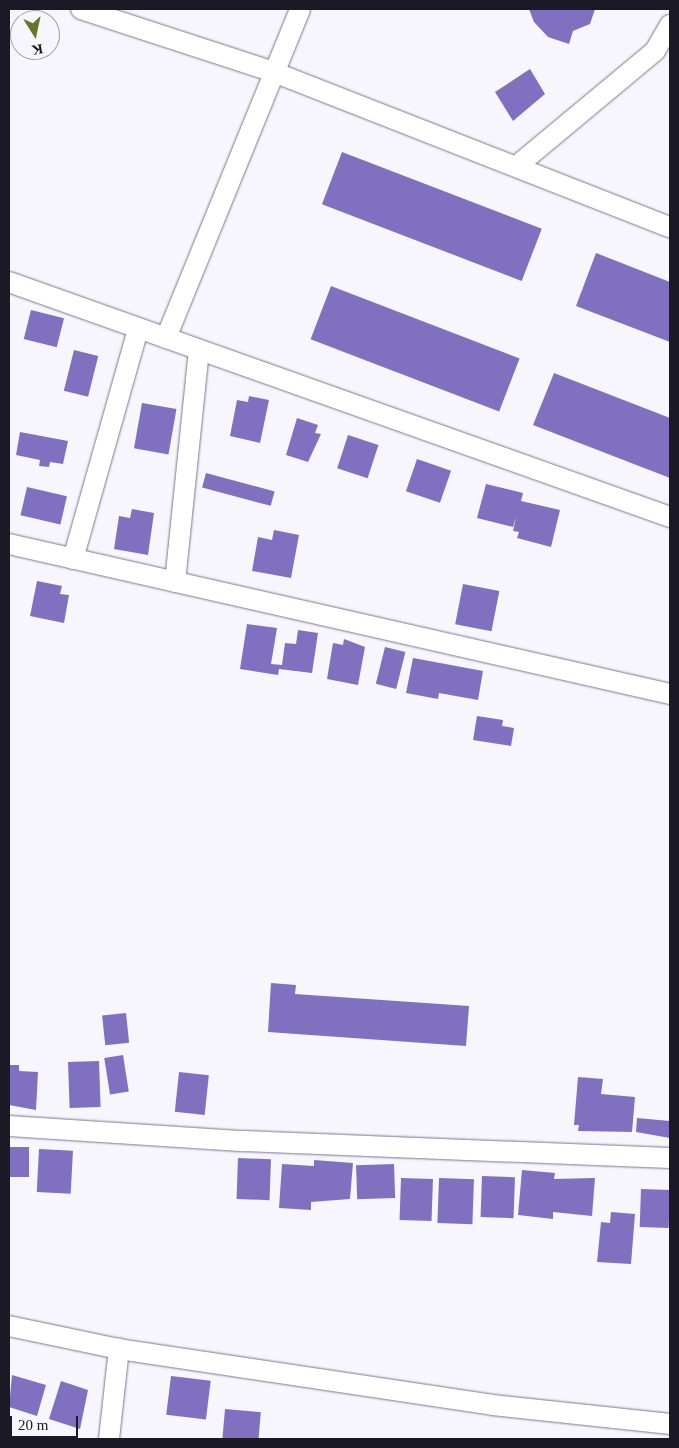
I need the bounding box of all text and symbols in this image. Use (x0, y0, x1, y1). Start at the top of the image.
north arrow (10, 10, 60, 60)
text: K (31, 41, 44, 58)
scale bar (12, 1406, 80, 1438)
text: 20 m (18, 1417, 48, 1433)

